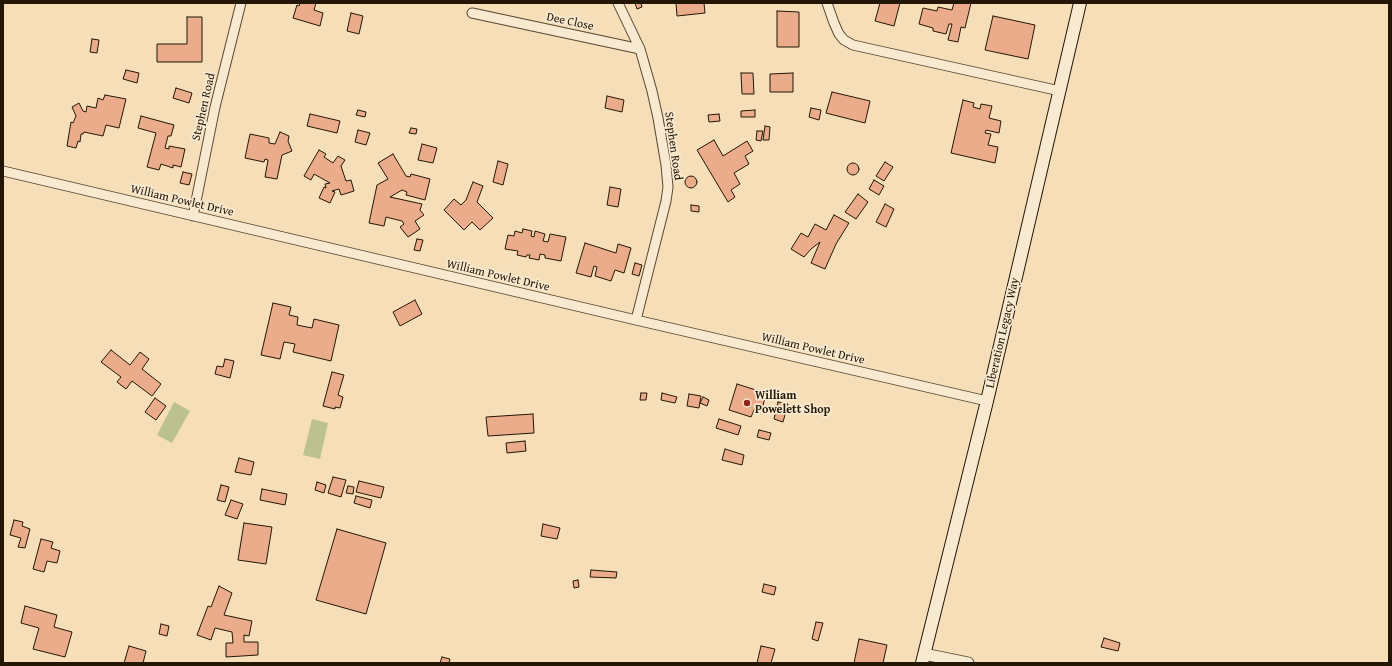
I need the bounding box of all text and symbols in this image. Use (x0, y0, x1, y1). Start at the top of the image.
street label: Dee Close (545, 10, 595, 34)
street label: Stephen Road (189, 72, 219, 142)
street label: Stephen Road (661, 111, 685, 181)
street label: William Powlet Drive (129, 182, 235, 220)
street label: William Powlet Drive (445, 257, 551, 295)
street label: Liberation Legacy Way (983, 276, 1023, 390)
street label: William Powlet Drive (760, 330, 866, 368)
place label: William Powelett Shop (755, 389, 830, 417)
marker: William Powelett Shop (742, 398, 752, 408)

